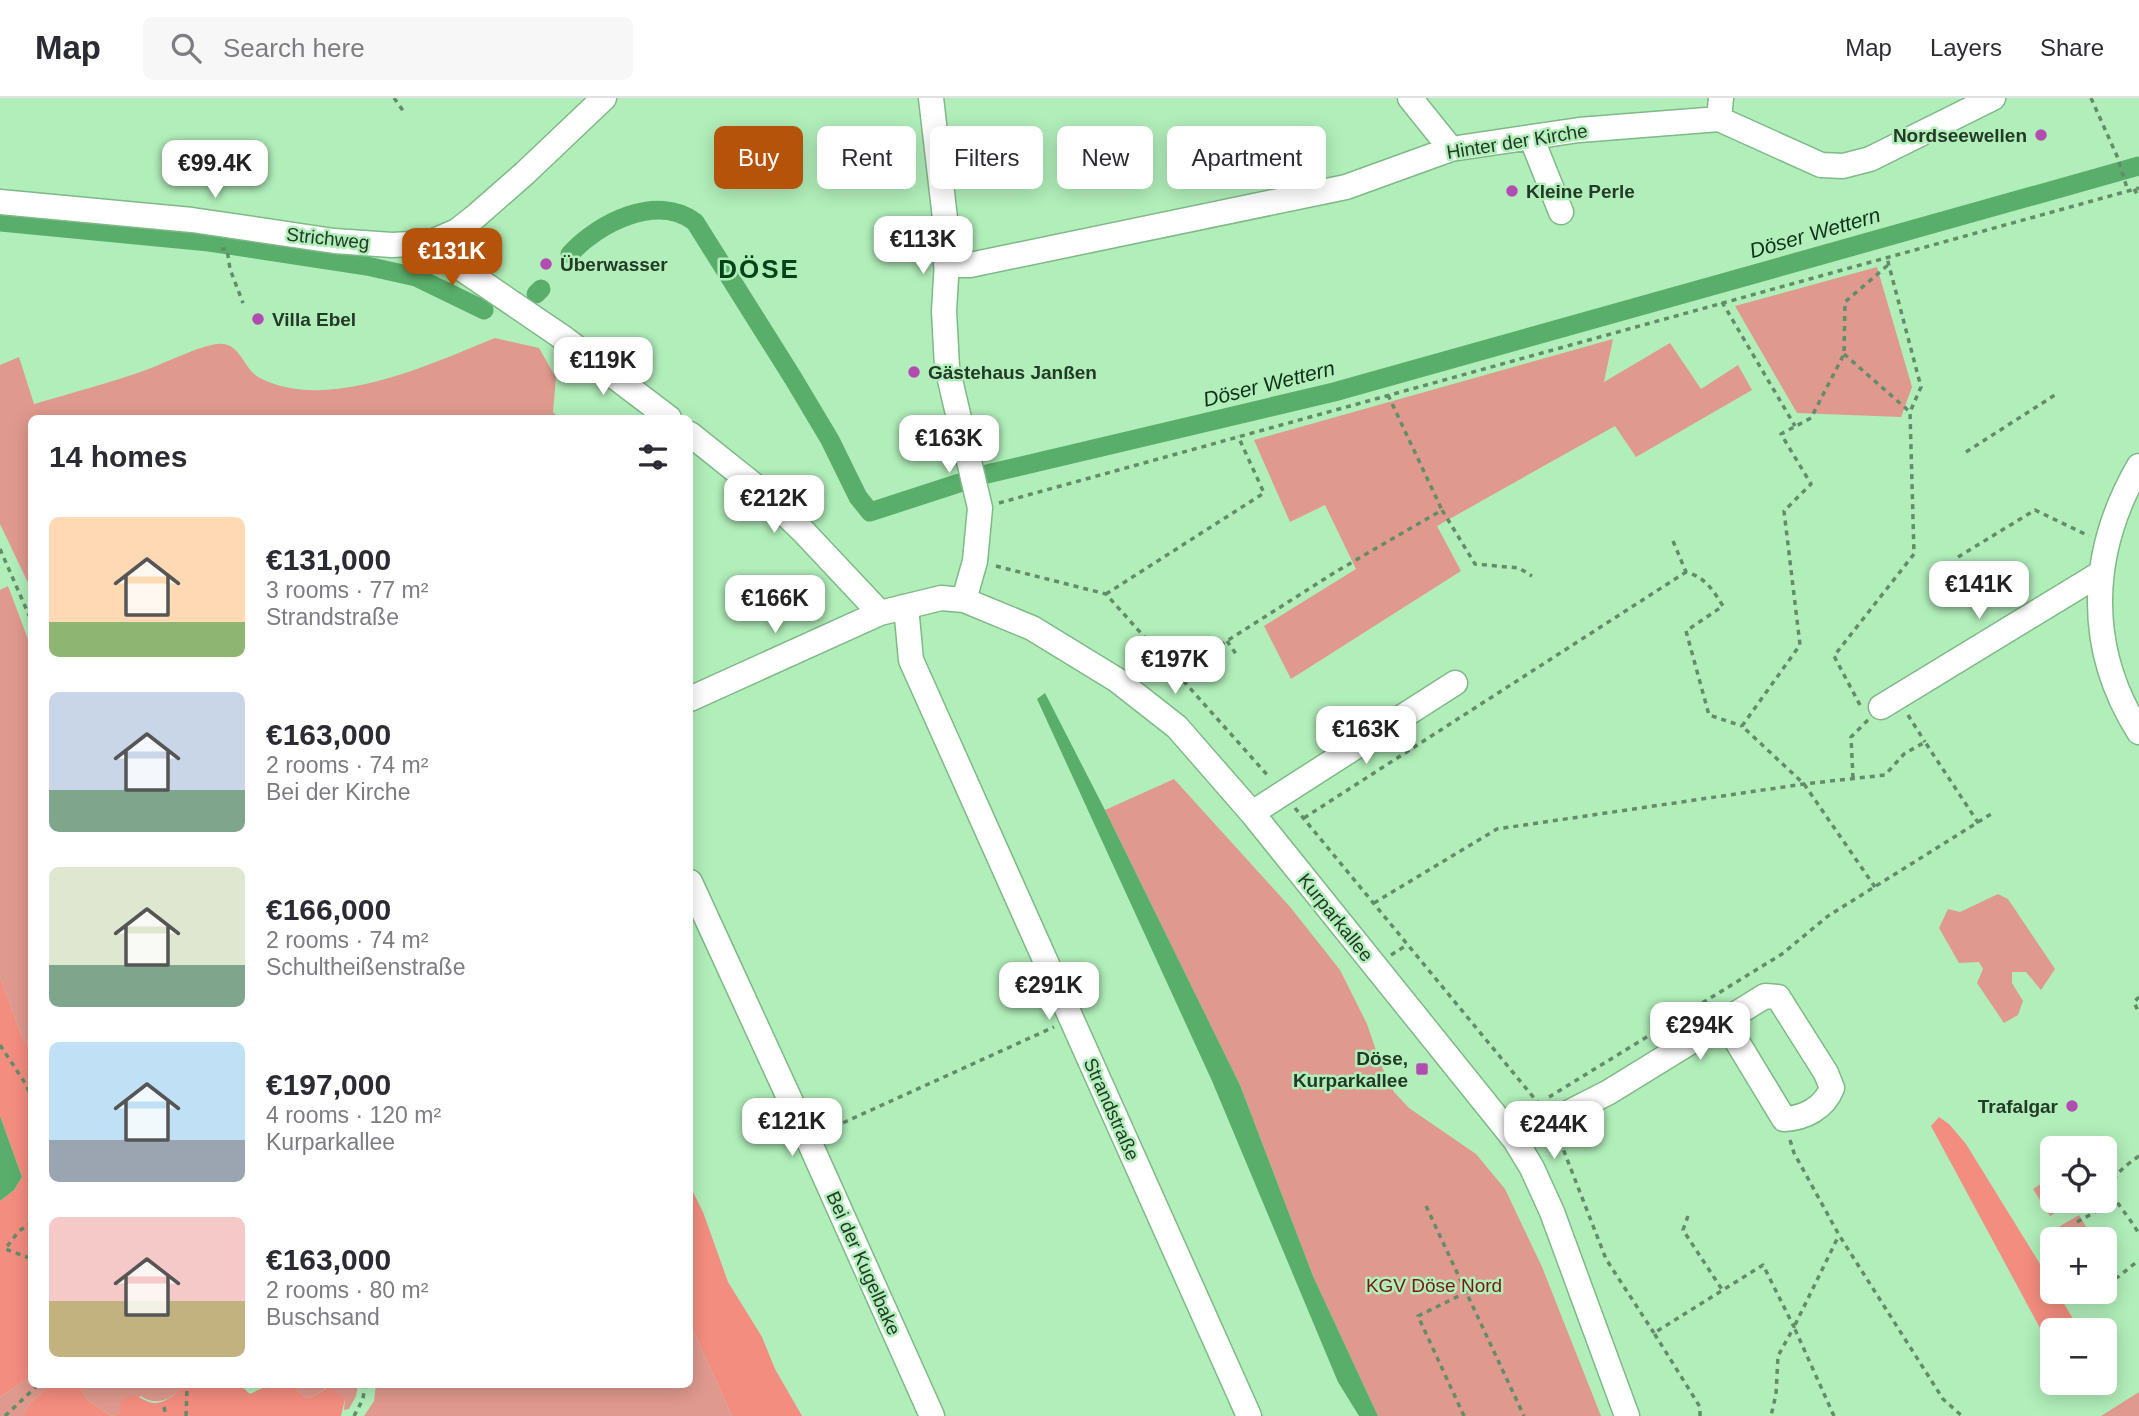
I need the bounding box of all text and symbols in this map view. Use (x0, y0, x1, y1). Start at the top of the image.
search box (143, 17, 633, 80)
text: Map (35, 29, 101, 66)
icon: search (167, 29, 205, 67)
text: Search here (223, 33, 365, 63)
text: Map (1845, 34, 1892, 61)
text: Layers (1930, 34, 2002, 61)
text: Share (2040, 34, 2104, 61)
street label: Hinter der Kirche (1445, 120, 1589, 163)
place label: Nordseewellen (1893, 125, 2027, 146)
chip: Buy (714, 126, 803, 189)
chip: Rent (817, 126, 916, 189)
chip: Filters (930, 126, 1043, 189)
chip: New (1057, 126, 1153, 189)
chip: Apartment (1167, 126, 1326, 189)
marker: Nordseewellen (2033, 127, 2049, 143)
pin: €99.4K (158, 140, 272, 200)
text: €99.4K (178, 150, 252, 176)
place label: Kleine Perle (1526, 181, 1635, 202)
marker: Kleine Perle (1504, 183, 1520, 199)
water label: Döser Wettern (1747, 203, 1883, 262)
pin: €113K (874, 216, 972, 276)
street label: Strichweg (285, 224, 371, 253)
text: €113K (890, 226, 956, 252)
pin: €131K (403, 228, 501, 288)
text: €131K (418, 238, 486, 264)
place label: Überwasser (560, 254, 668, 275)
district label: DÖSE (718, 254, 800, 284)
marker: Überwasser (538, 256, 554, 272)
place label: Villa Ebel (272, 309, 356, 330)
marker: Villa Ebel (250, 311, 266, 327)
pin: €119K (554, 338, 652, 397)
text: €119K (570, 347, 636, 373)
water label: Döser Wettern (1201, 356, 1337, 411)
place label: Gästehaus Janßen (928, 362, 1097, 383)
marker: Gästehaus Janßen (906, 364, 922, 380)
pin: €163K (900, 416, 998, 475)
text: €163K (915, 425, 983, 451)
icon: filters (634, 438, 672, 476)
text: 14 homes (49, 440, 187, 473)
pin: €212K (725, 476, 823, 535)
text: €212K (740, 485, 808, 511)
text: €131,000 (266, 543, 391, 576)
icon: home (105, 545, 189, 629)
pin: €141K (1930, 561, 2028, 621)
text: €141K (1945, 571, 2013, 597)
pin: €166K (726, 575, 824, 635)
text: 3 rooms · 77 m² (266, 577, 428, 603)
text: €166K (741, 585, 809, 611)
text: Strandstraße (266, 604, 399, 630)
pin: €197K (1126, 636, 1224, 696)
text: €197K (1141, 646, 1209, 672)
pin: €163K (1317, 706, 1415, 766)
text: €163K (1332, 716, 1400, 742)
text: €163,000 (266, 718, 391, 751)
icon: home (105, 720, 189, 804)
text: 2 rooms · 74 m² (266, 752, 428, 778)
text: Bei der Kirche (266, 779, 410, 805)
street label: Kurparkallee (1294, 869, 1377, 965)
text: €166,000 (266, 893, 391, 926)
icon: home (105, 895, 189, 979)
text: 2 rooms · 74 m² (266, 927, 428, 953)
text: Schultheißenstraße (266, 954, 465, 980)
pin: €291K (1000, 962, 1098, 1022)
text: €291K (1015, 972, 1083, 998)
pin: €294K (1651, 1002, 1749, 1062)
text: €294K (1666, 1012, 1734, 1038)
place label: Döse, Kurparkallee (1293, 1048, 1408, 1091)
street label: Strandstraße (1080, 1055, 1143, 1164)
marker: Döse, Kurparkallee (1414, 1061, 1430, 1077)
text: €197,000 (266, 1068, 391, 1101)
icon: home (105, 1070, 189, 1154)
place label: Trafalgar (1978, 1096, 2059, 1117)
pin: €121K (743, 1098, 841, 1158)
marker: Trafalgar (2064, 1098, 2080, 1114)
text: 4 rooms · 120 m² (266, 1102, 441, 1128)
pin: €244K (1505, 1102, 1603, 1161)
text: €121K (758, 1108, 826, 1134)
text: €244K (1520, 1111, 1588, 1137)
text: Kurparkallee (266, 1129, 395, 1155)
map controls (2040, 1136, 2117, 1395)
button: locate (2040, 1136, 2117, 1213)
street label: Bei der Kugelbake (822, 1188, 905, 1338)
button: + (2040, 1227, 2117, 1304)
text: €163,000 (266, 1243, 391, 1276)
icon: home (105, 1245, 189, 1329)
park label: KGV Döse Nord (1366, 1275, 1502, 1296)
text: 2 rooms · 80 m² (266, 1277, 428, 1303)
text: Buschsand (266, 1304, 380, 1330)
button: − (2040, 1318, 2117, 1395)

